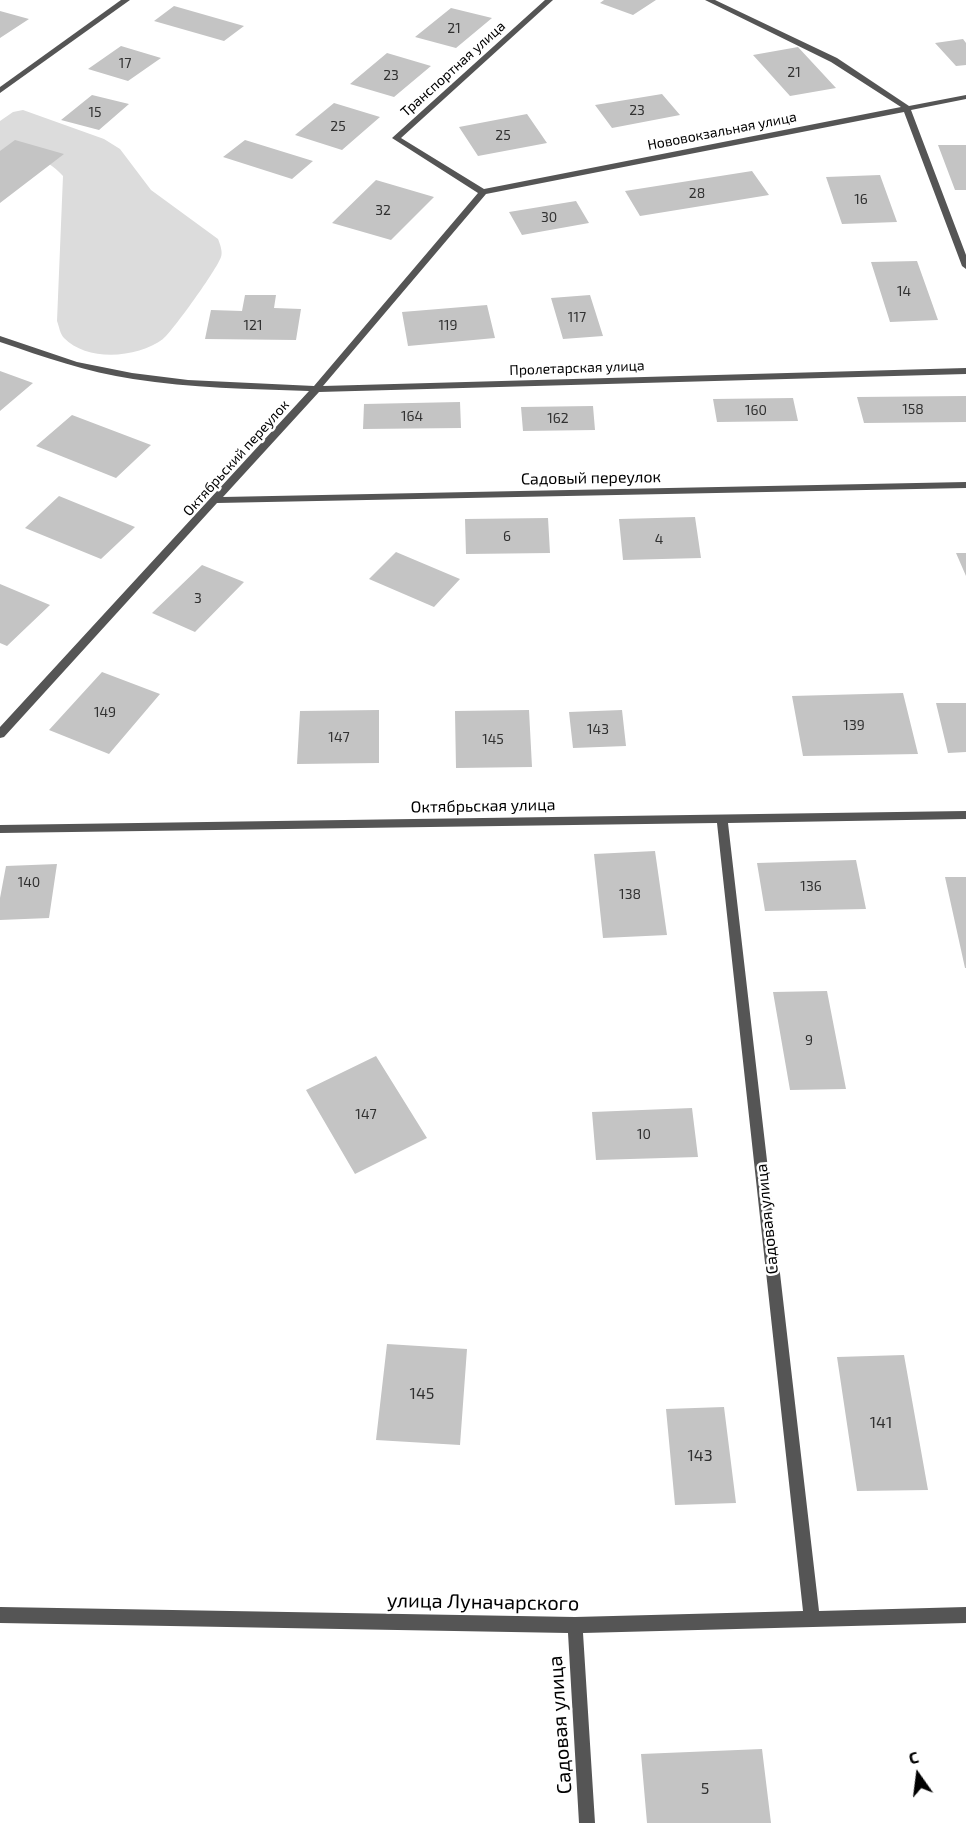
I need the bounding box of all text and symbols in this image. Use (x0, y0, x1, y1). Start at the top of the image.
street label: Транспортная улица (397, 18, 509, 120)
house number: 21 (447, 20, 461, 36)
house number: 17 (119, 55, 131, 71)
house number: 21 (787, 64, 801, 80)
house number: 23 (383, 67, 399, 83)
house number: 23 (629, 102, 645, 118)
house number: 15 (88, 104, 102, 120)
street label: Нововокзальная улица (646, 108, 798, 154)
house number: 25 (330, 118, 346, 134)
house number: 25 (495, 127, 511, 143)
house number: 28 (689, 185, 705, 201)
house number: 16 (854, 191, 868, 207)
house number: 32 (375, 202, 391, 218)
house number: 30 (541, 209, 557, 225)
house number: 14 (897, 283, 911, 299)
house number: 117 (568, 309, 586, 325)
house number: 121 (243, 317, 263, 333)
house number: 119 (438, 317, 458, 333)
street label: Пролетарская улица (509, 357, 645, 379)
street label: Октябрьский переулок (179, 397, 293, 519)
house number: 158 (902, 401, 924, 417)
house number: 160 (745, 402, 767, 418)
house number: 164 (401, 408, 423, 424)
house number: 162 (547, 410, 569, 426)
street label: Садовый переулок (521, 467, 661, 489)
house number: 6 (503, 528, 511, 544)
house number: 4 (655, 531, 663, 547)
house number: 3 (194, 590, 202, 606)
house number: 149 (94, 704, 116, 720)
house number: 139 (843, 717, 865, 733)
house number: 143 (587, 721, 609, 737)
house number: 147 (328, 729, 350, 745)
house number: 145 (482, 731, 504, 747)
street label: Октябрьская улица (410, 795, 556, 817)
house number: 140 (18, 874, 40, 890)
house number: 136 (800, 878, 822, 894)
house number: 138 (619, 886, 641, 902)
house number: 9 (805, 1032, 813, 1048)
house number: 147 (355, 1106, 377, 1122)
house number: 10 (637, 1126, 651, 1142)
street label: Садовая улица (752, 1163, 782, 1275)
house number: 145 (410, 1384, 434, 1404)
house number: 141 (870, 1413, 892, 1433)
house number: 143 (687, 1446, 713, 1466)
street label: улица Луначарского (387, 1588, 579, 1616)
street label: Садовая улица (543, 1655, 577, 1795)
north arrow (888, 1745, 948, 1805)
text: С (907, 1747, 920, 1767)
house number: 5 (701, 1779, 709, 1799)

